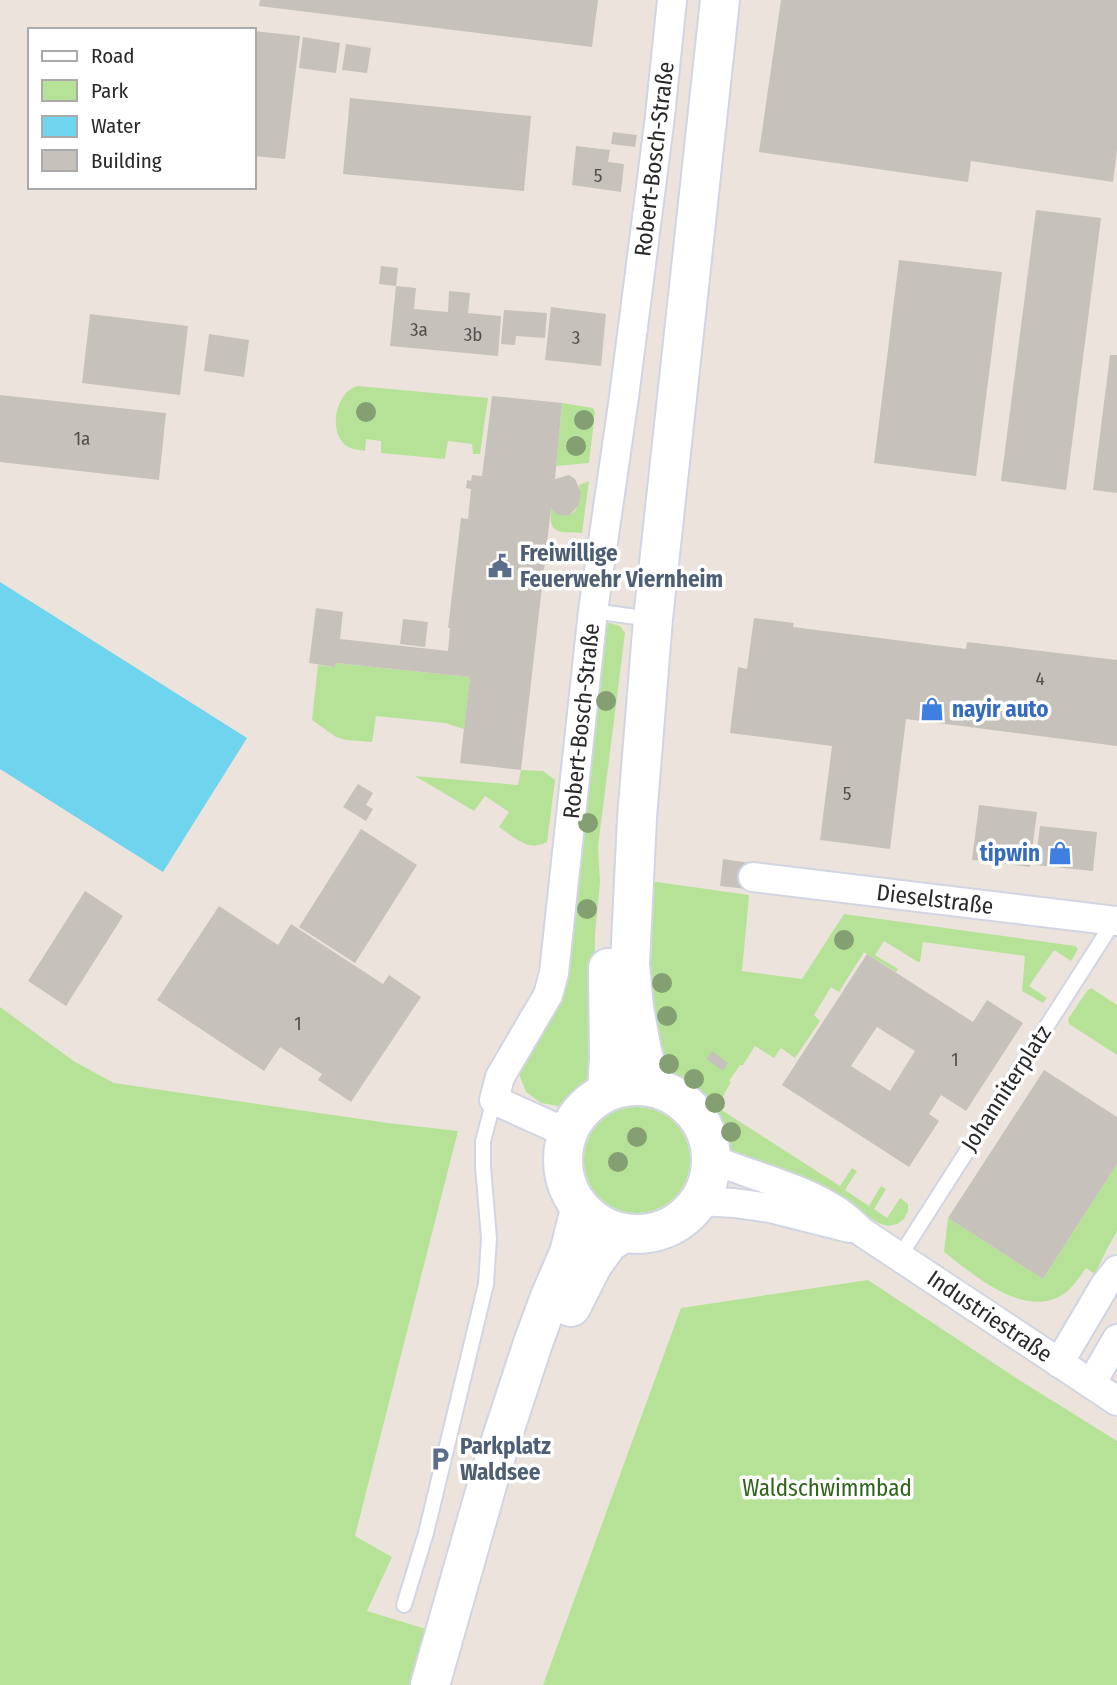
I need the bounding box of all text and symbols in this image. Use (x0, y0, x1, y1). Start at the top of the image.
legend (28, 28, 256, 189)
text: Road (91, 43, 135, 69)
street label: Robert-Bosch-Straße (628, 60, 680, 258)
text: Park (91, 78, 129, 104)
text: Water (91, 113, 141, 139)
text: Building (91, 148, 162, 174)
house number: 5 (594, 164, 602, 187)
house number: 3a (410, 318, 428, 341)
house number: 3b (464, 323, 482, 346)
house number: 3 (572, 326, 580, 349)
house number: 1a (74, 427, 90, 450)
place label: Freiwillige Feuerwehr Viernheim (520, 539, 723, 593)
public building icon: Freiwillige Feuerwehr Viernheim (486, 552, 514, 580)
street label: Robert-Bosch-Straße (557, 622, 605, 820)
house number: 4 (1035, 667, 1045, 690)
shop icon: nayir auto (918, 695, 946, 723)
place label: nayir auto (952, 695, 1049, 723)
house number: 5 (843, 782, 851, 805)
place label: tipwin (980, 839, 1040, 867)
shop icon: tipwin (1046, 839, 1074, 867)
street label: Dieselstraße (875, 878, 995, 920)
house number: 1 (294, 1012, 302, 1035)
street label: Johanniterplatz (955, 1020, 1057, 1156)
house number: 1 (951, 1048, 959, 1071)
street label: Industriestraße (922, 1264, 1058, 1368)
place label: Parkplatz Waldsee (460, 1432, 551, 1486)
parking icon: Parkplatz Waldsee (426, 1445, 454, 1473)
park label: Waldschwimmbad (742, 1474, 912, 1502)

